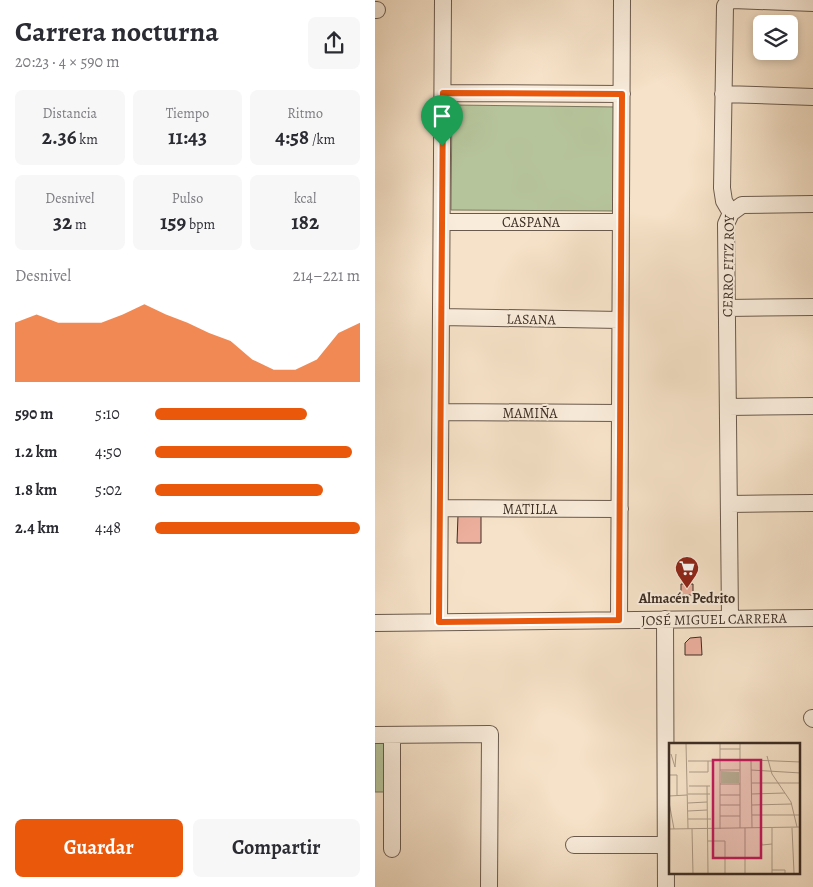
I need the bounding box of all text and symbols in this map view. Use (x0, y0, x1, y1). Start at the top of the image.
text: Carrera nocturna (15, 13, 219, 51)
map controls (753, 15, 798, 60)
button: layers (753, 15, 798, 60)
button: share (308, 17, 360, 69)
text: 20:23 · 4 × 590 m (15, 51, 120, 73)
pin (421, 95, 463, 146)
icon: arrive (428, 102, 456, 130)
text: Distancia (43, 104, 97, 123)
text: Tiempo (166, 104, 209, 123)
text: Ritmo (287, 104, 323, 123)
text: 2.36 (42, 123, 77, 151)
text: 11:43 (168, 123, 207, 151)
text: 4:58 (275, 123, 309, 151)
text: km (77, 130, 98, 149)
text: /km (309, 130, 335, 149)
text: Desnivel (45, 189, 94, 208)
text: Pulso (172, 189, 203, 208)
text: kcal (294, 189, 316, 208)
text: 32 (53, 208, 72, 236)
text: 159 (160, 208, 186, 236)
text: 182 (291, 208, 319, 236)
street label: CASPANA (502, 213, 561, 232)
street label: CERRO FITZ ROY (718, 214, 739, 317)
text: m (72, 215, 87, 234)
text: bpm (186, 215, 215, 234)
text: Desnivel (15, 265, 71, 287)
text: 214–221 m (293, 265, 360, 287)
street label: LASANA (506, 310, 557, 329)
text: 590 m (15, 403, 53, 425)
text: 5:10 (95, 403, 120, 425)
street label: MAMIÑA (502, 404, 558, 423)
text: 1.2 km (15, 441, 57, 463)
text: 4:50 (95, 441, 121, 463)
text: 1.8 km (15, 479, 57, 501)
text: 5:02 (95, 479, 122, 501)
street label: MATILLA (503, 500, 558, 519)
text: 2.4 km (15, 517, 59, 539)
text: 4:48 (95, 517, 121, 539)
supermarket icon: Almacén Pedrito (674, 555, 700, 589)
place label: Almacén Pedrito (638, 589, 735, 608)
street label: JOSÉ MIGUEL CARRERA (641, 609, 788, 630)
inset map (669, 743, 801, 874)
button: Guardar (15, 819, 183, 877)
button: Compartir (193, 819, 360, 877)

